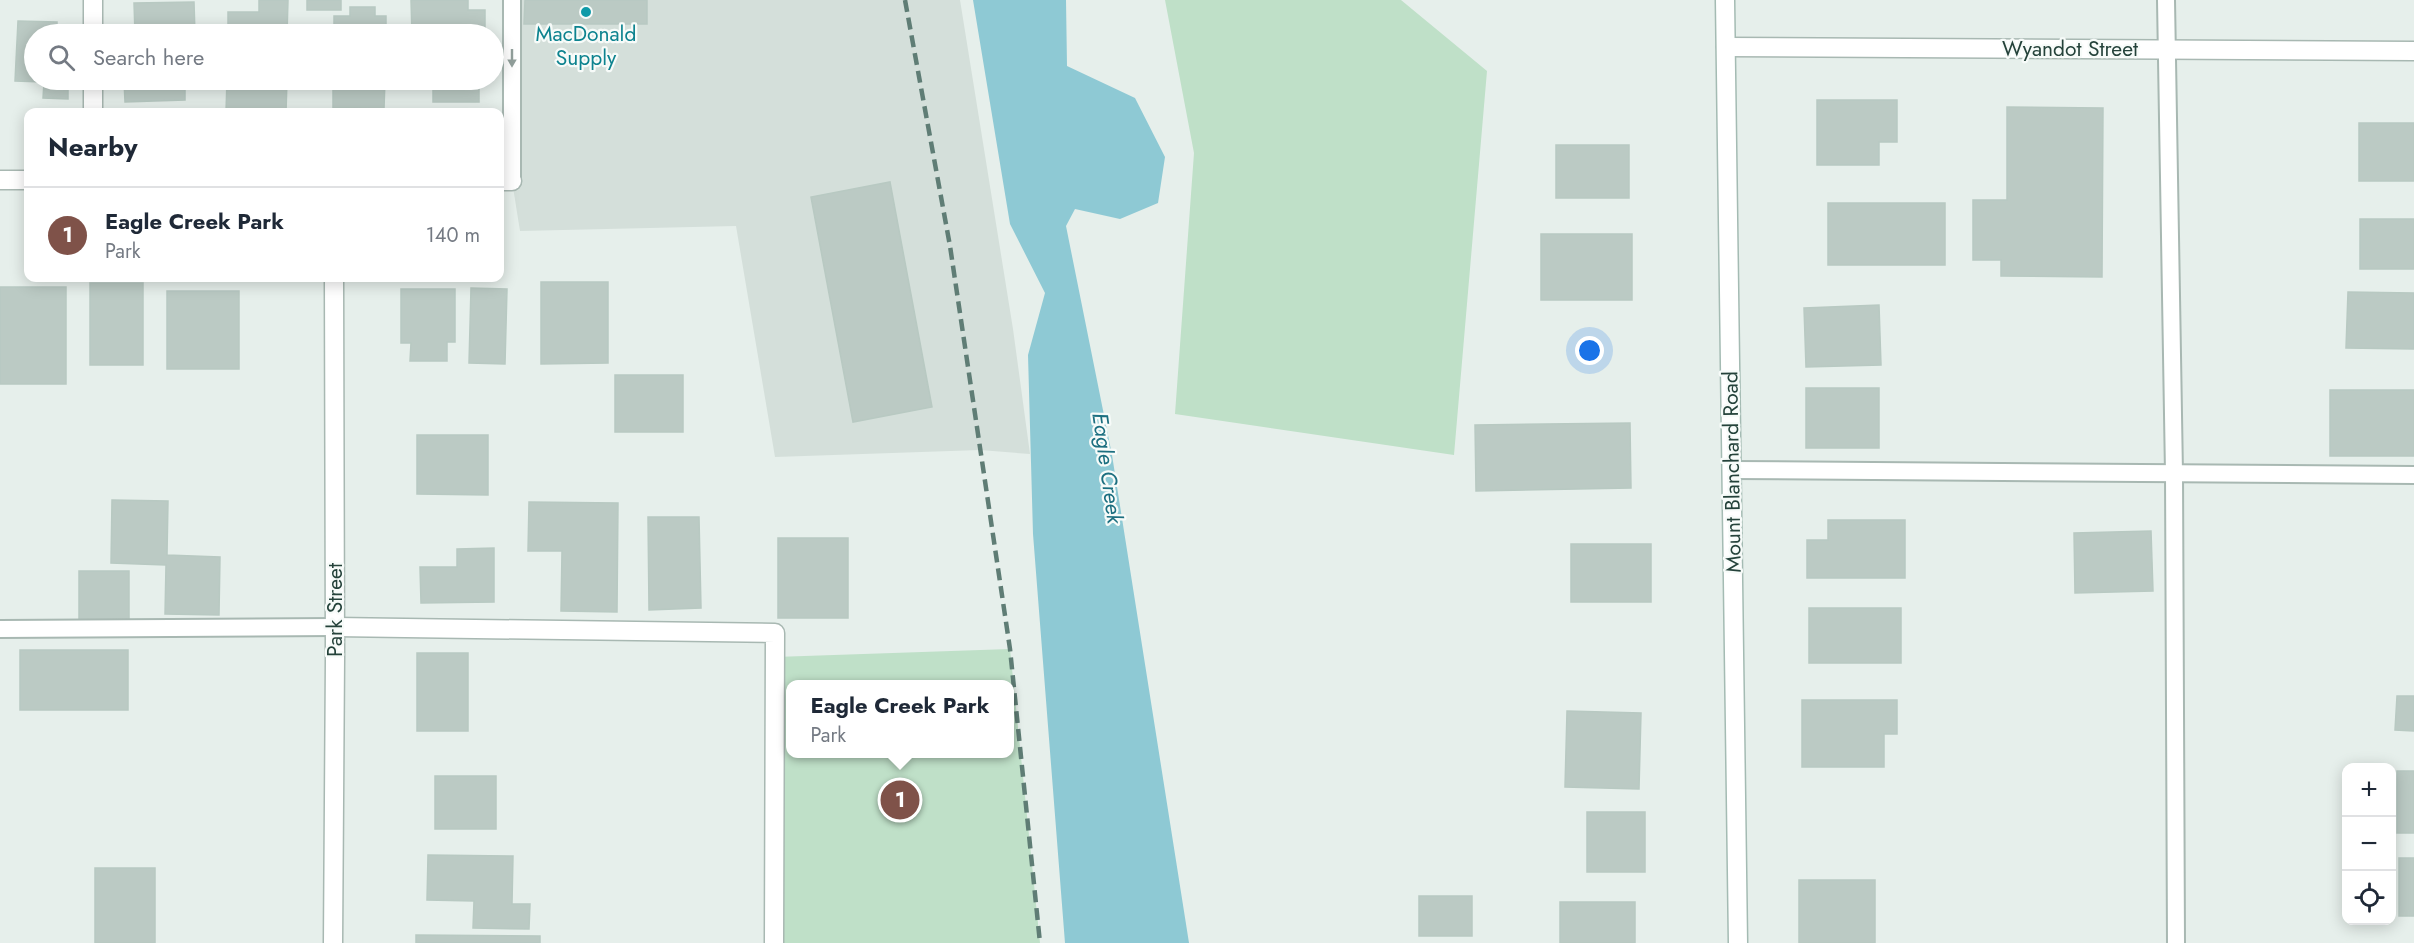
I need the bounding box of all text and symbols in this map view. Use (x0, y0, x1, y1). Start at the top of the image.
marker: MacDonald Supply (579, 5, 593, 19)
place label: MacDonald Supply (536, 19, 636, 73)
search box (24, 24, 504, 90)
street label: Wyandot Street (2002, 34, 2138, 64)
icon: search (45, 41, 78, 74)
text: Search here (93, 41, 204, 73)
one-way arrow (507, 49, 517, 68)
text: Nearby (48, 128, 137, 166)
text: Eagle Creek Park (105, 205, 284, 237)
text: 1 (62, 221, 73, 250)
text: 140 m (426, 221, 480, 250)
text: Park (105, 237, 141, 266)
your location (1575, 336, 1604, 365)
street label: Mount Blanchard Road (1715, 371, 1749, 573)
water label: Eagle Creek (1084, 410, 1132, 527)
street label: Park Street (320, 563, 350, 657)
popup (786, 680, 1014, 758)
text: Eagle Creek Park (811, 689, 989, 721)
text: Park (811, 721, 846, 750)
map controls (2342, 763, 2396, 925)
button: + (2342, 763, 2396, 817)
pin: 1 (880, 778, 920, 822)
button: − (2342, 817, 2396, 871)
button: locate (2342, 871, 2396, 925)

